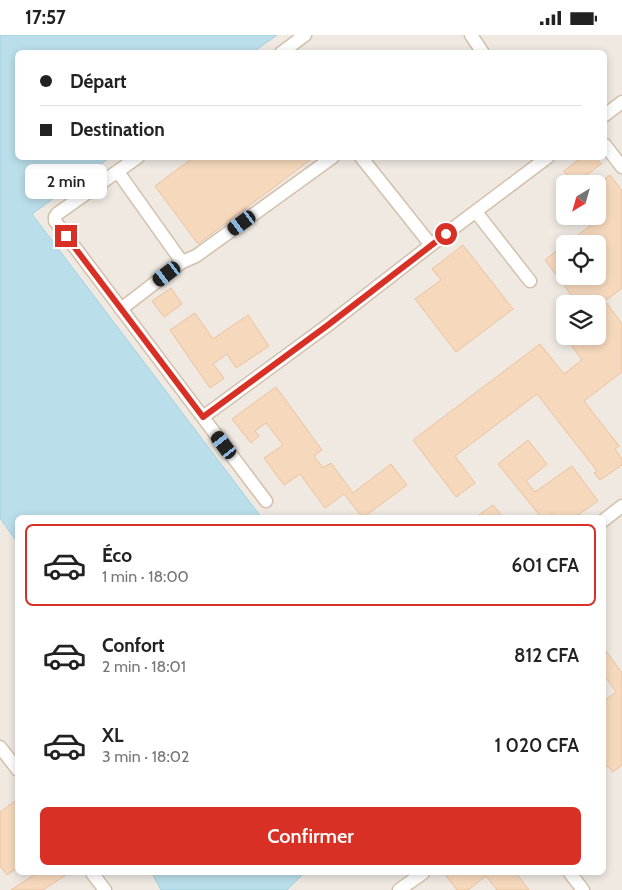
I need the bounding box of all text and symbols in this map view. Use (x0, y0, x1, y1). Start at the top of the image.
text: 17:57 (25, 6, 66, 29)
text: Départ (70, 70, 127, 93)
text: Destination (70, 118, 165, 141)
callout: 2 min (25, 163, 107, 199)
text: 2 min (47, 172, 85, 191)
north arrow (556, 175, 606, 225)
map controls (556, 175, 606, 345)
car (225, 208, 258, 238)
route start (435, 223, 457, 245)
route end (55, 225, 77, 247)
button: locate (556, 235, 606, 285)
car (150, 259, 183, 289)
button: layers (556, 295, 606, 345)
car (208, 429, 239, 461)
icon: car (42, 543, 87, 588)
text: Éco (102, 544, 132, 567)
text: 601 CFA (512, 554, 579, 577)
text: 1 min · 18:00 (102, 567, 189, 586)
icon: car (42, 633, 87, 678)
text: Confort (102, 634, 165, 657)
text: 812 CFA (514, 644, 579, 667)
text: 2 min · 18:01 (102, 657, 186, 676)
icon: car (42, 723, 87, 768)
text: XL (102, 724, 123, 747)
text: 1 020 CFA (495, 734, 579, 757)
text: 3 min · 18:02 (102, 747, 189, 766)
button: Confirmer (40, 807, 581, 865)

